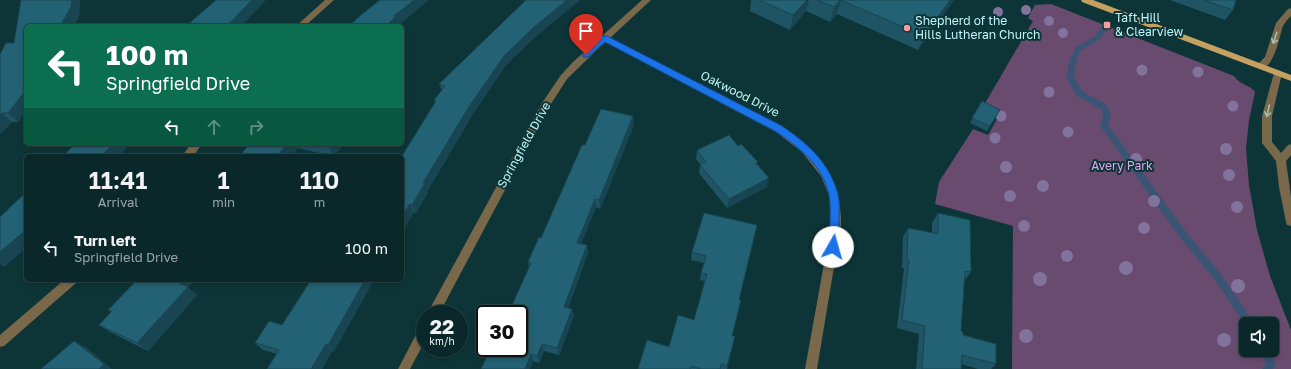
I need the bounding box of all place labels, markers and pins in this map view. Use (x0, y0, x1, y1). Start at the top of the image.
place label: Taft Hill & Clearview (1115, 10, 1183, 39)
place label: Shepherd of the Hills Lutheran Church (915, 13, 1040, 42)
pin (569, 14, 603, 55)
marker: Taft Hill & Clearview (1102, 20, 1112, 30)
marker: Shepherd of the Hills Lutheran Church (902, 23, 912, 33)

